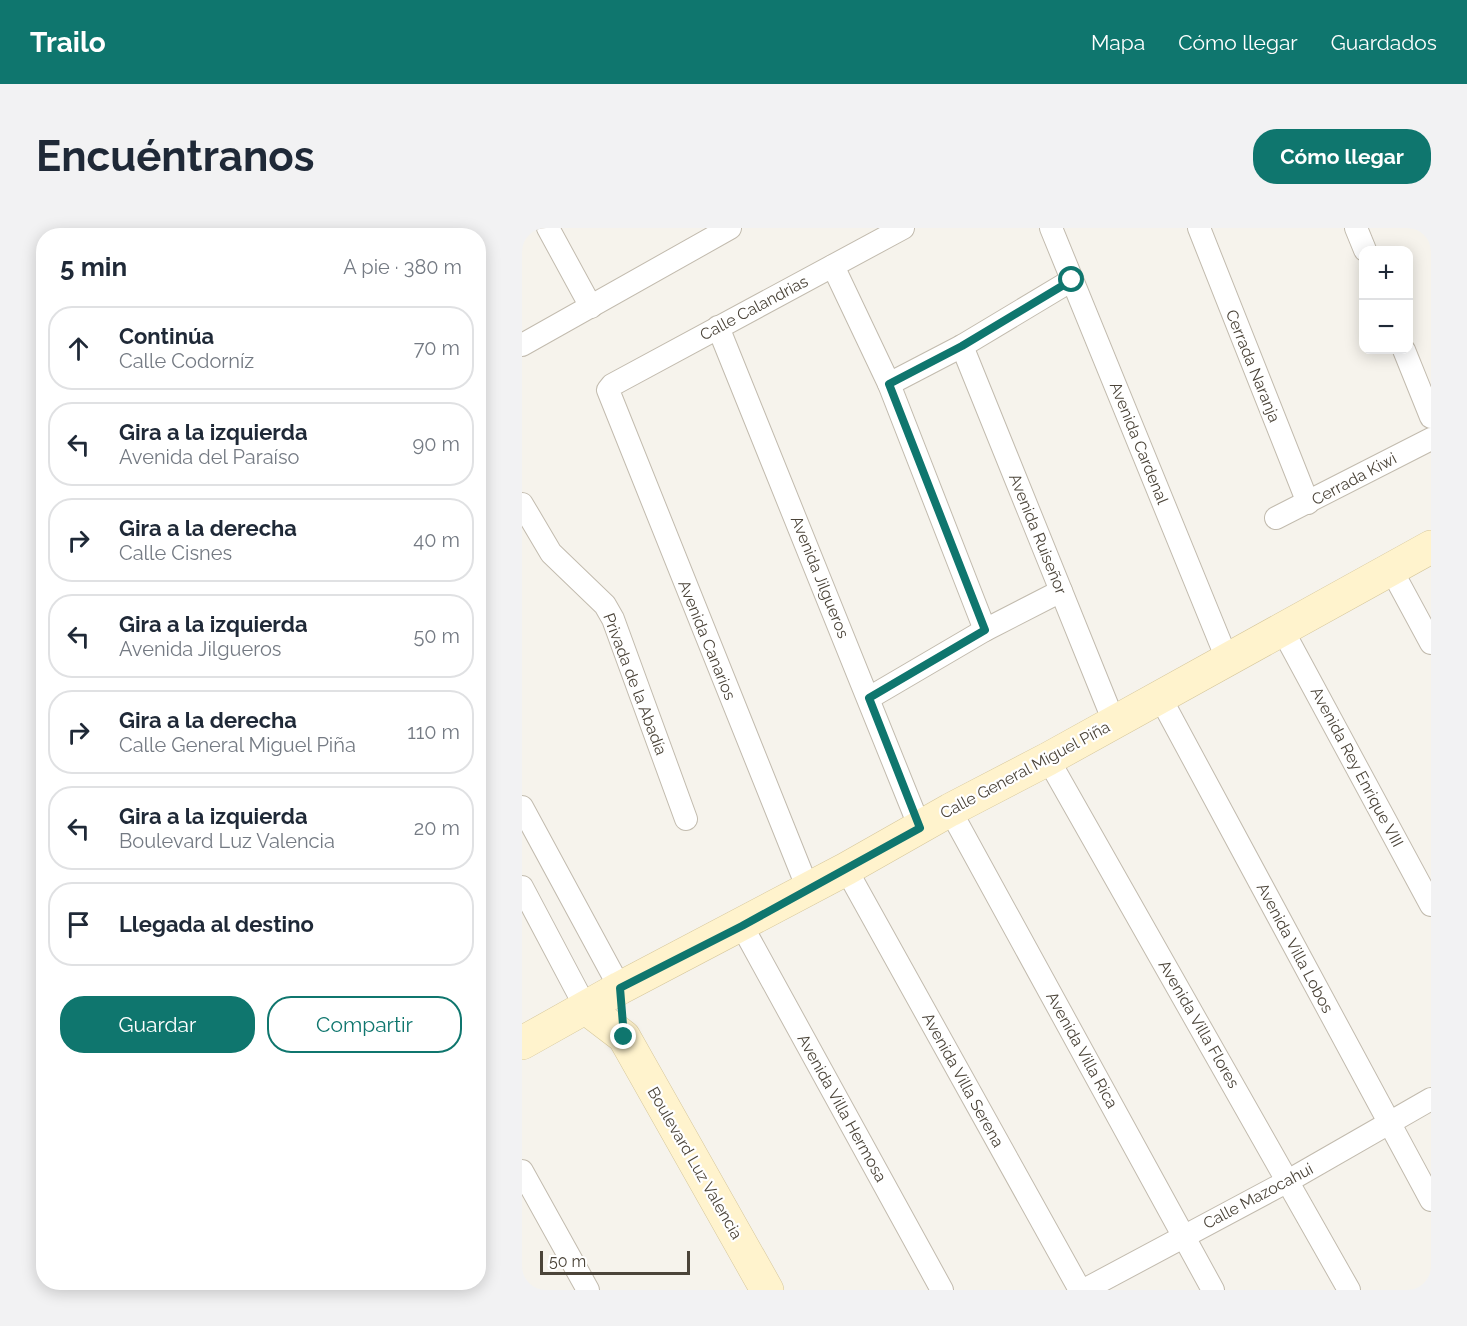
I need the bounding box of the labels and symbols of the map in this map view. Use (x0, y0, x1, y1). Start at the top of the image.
route start (1058, 266, 1084, 292)
street label: Calle Calandrias (697, 271, 811, 344)
street label: Cerrada Naranja (1222, 307, 1284, 425)
street label: Avenida Cardenal (1106, 379, 1172, 508)
street label: Cerrada Kiwi (1308, 449, 1400, 509)
street label: Avenida Ruiseñor (1005, 471, 1071, 597)
street label: Avenida Jilgueros (787, 513, 853, 641)
street label: Avenida Canarios (674, 577, 740, 703)
street label: Privada de la Abadía (599, 610, 671, 758)
street label: Avenida Rey Enrique VIII (1307, 684, 1407, 850)
street label: Calle General Miguel Piña (937, 717, 1113, 823)
street label: Avenida Villa Lobos (1253, 880, 1337, 1017)
street label: Avenida Villa Flores (1155, 957, 1244, 1092)
street label: Avenida Villa Rica (1042, 988, 1122, 1112)
street label: Avenida Villa Serena (918, 1009, 1008, 1151)
route end (610, 1023, 636, 1049)
street label: Avenida Villa Hermosa (793, 1031, 891, 1185)
street label: Boulevard Luz Valencia (644, 1083, 746, 1243)
street label: Calle Mazocahui (1200, 1159, 1316, 1233)
scale bar (540, 1248, 690, 1276)

